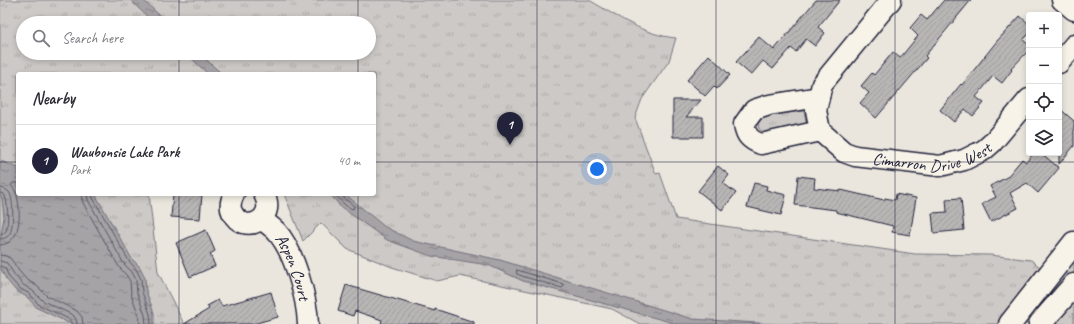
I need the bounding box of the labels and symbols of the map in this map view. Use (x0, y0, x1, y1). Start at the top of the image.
pin: 1 (497, 112, 523, 145)
street label: Cimarron Drive West (871, 136, 997, 177)
your location (587, 159, 607, 179)
street label: Aspen Court (271, 229, 316, 305)

